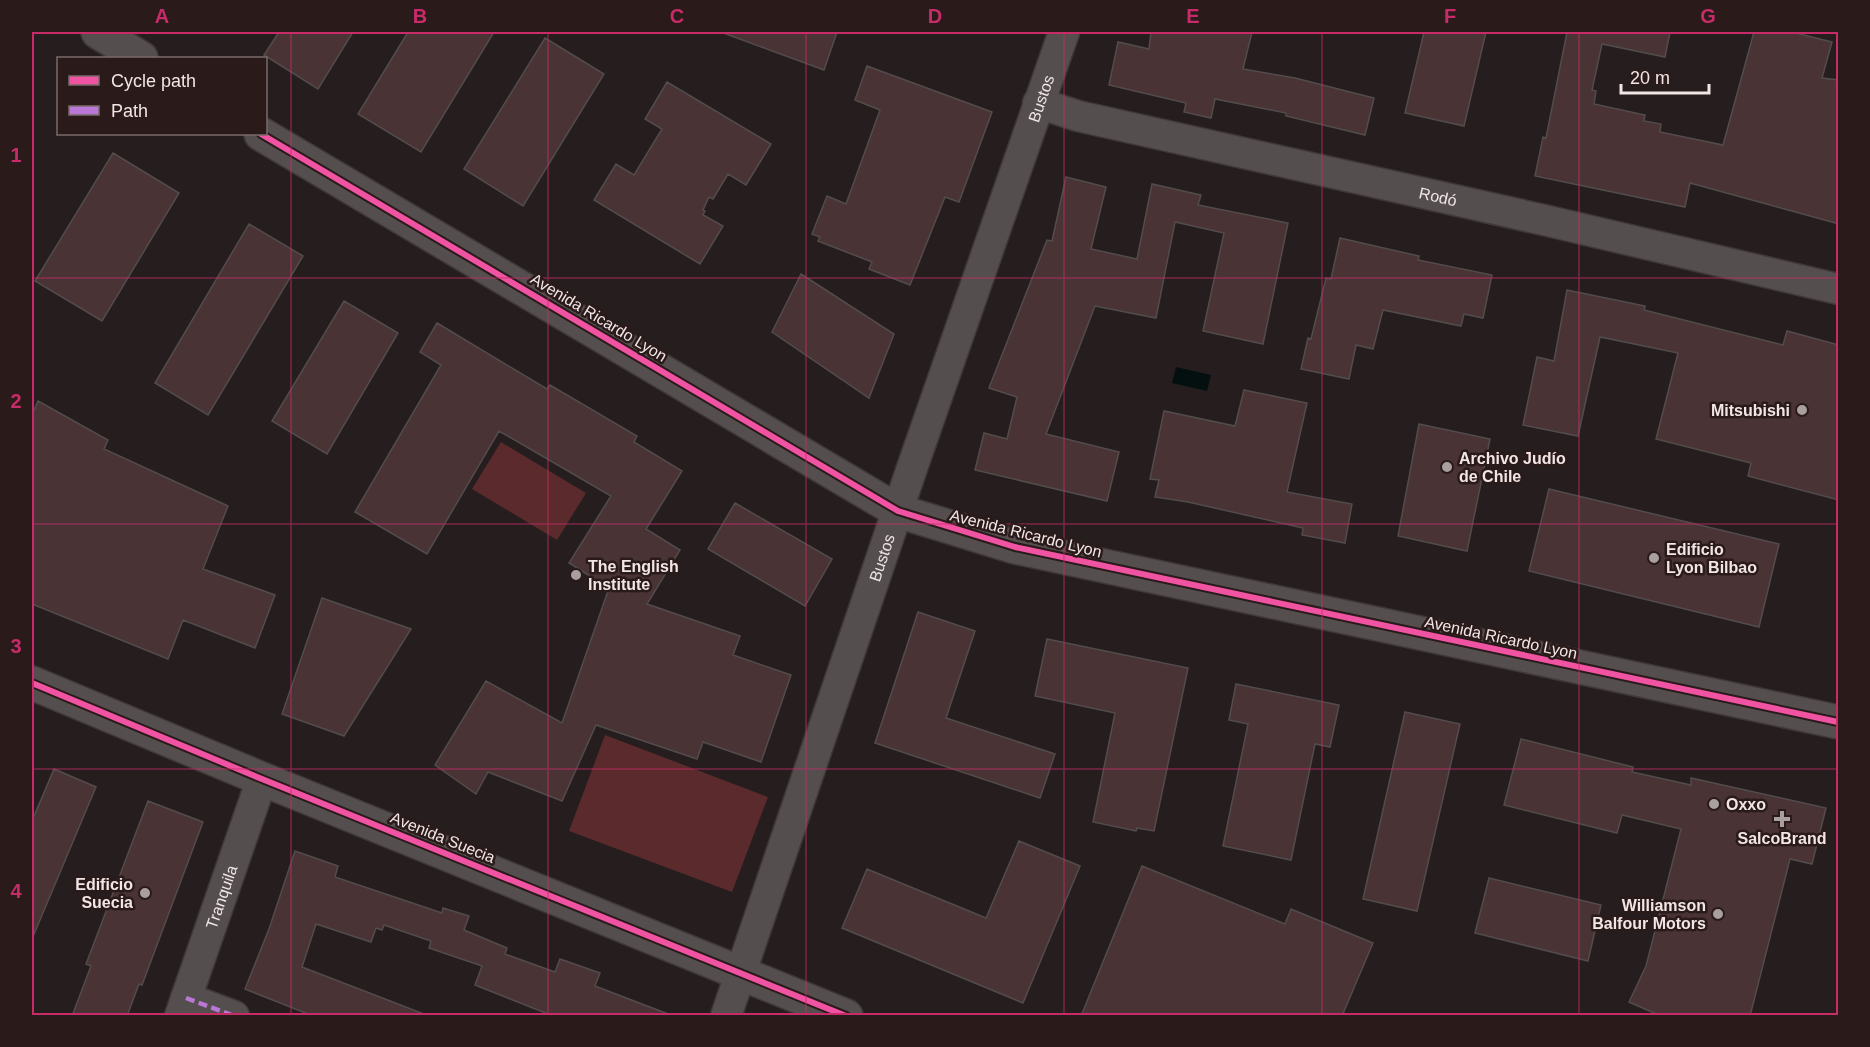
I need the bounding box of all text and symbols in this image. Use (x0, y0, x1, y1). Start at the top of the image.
text: A (155, 5, 169, 27)
text: B (413, 5, 427, 27)
text: C (670, 5, 684, 27)
text: D (928, 5, 942, 27)
text: E (1186, 5, 1200, 27)
text: F (1444, 5, 1456, 27)
text: G (1700, 5, 1716, 27)
legend (57, 57, 267, 135)
scale bar (1621, 57, 1710, 95)
text: 20 m (1630, 68, 1670, 88)
text: Cycle path (111, 71, 196, 91)
street label: Bustos (1025, 73, 1057, 125)
text: Path (111, 101, 148, 121)
text: 1 (10, 144, 22, 166)
street label: Rodó (1417, 184, 1459, 209)
street label: Avenida Ricardo Lyon (528, 270, 670, 365)
text: 2 (10, 390, 22, 412)
place label: Mitsubishi (1711, 402, 1790, 419)
marker: Mitsubishi (1795, 403, 1809, 417)
place label: Archivo Judío de Chile (1459, 450, 1566, 485)
marker: Archivo Judío de Chile (1440, 460, 1454, 474)
street label: Avenida Ricardo Lyon (948, 506, 1103, 561)
street label: Bustos (866, 532, 898, 584)
place label: Edificio Lyon Bilbao (1666, 541, 1757, 576)
marker: Edificio Lyon Bilbao (1647, 551, 1661, 565)
place label: The English Institute (588, 558, 679, 593)
marker: The English Institute (569, 568, 583, 582)
street label: Avenida Ricardo Lyon (1423, 613, 1579, 662)
text: 3 (10, 635, 22, 657)
place label: Oxxo (1726, 796, 1766, 813)
marker: Oxxo (1707, 797, 1721, 811)
street label: Avenida Suecia (388, 809, 497, 866)
marker: SalcoBrand (1775, 812, 1789, 826)
place label: SalcoBrand (1738, 830, 1826, 847)
street label: Tranquila (203, 863, 241, 931)
place label: Edificio Suecia (75, 876, 133, 911)
text: 4 (10, 880, 22, 902)
marker: Edificio Suecia (138, 886, 152, 900)
place label: Williamson Balfour Motors (1592, 897, 1706, 932)
marker: Williamson Balfour Motors (1711, 907, 1725, 921)

